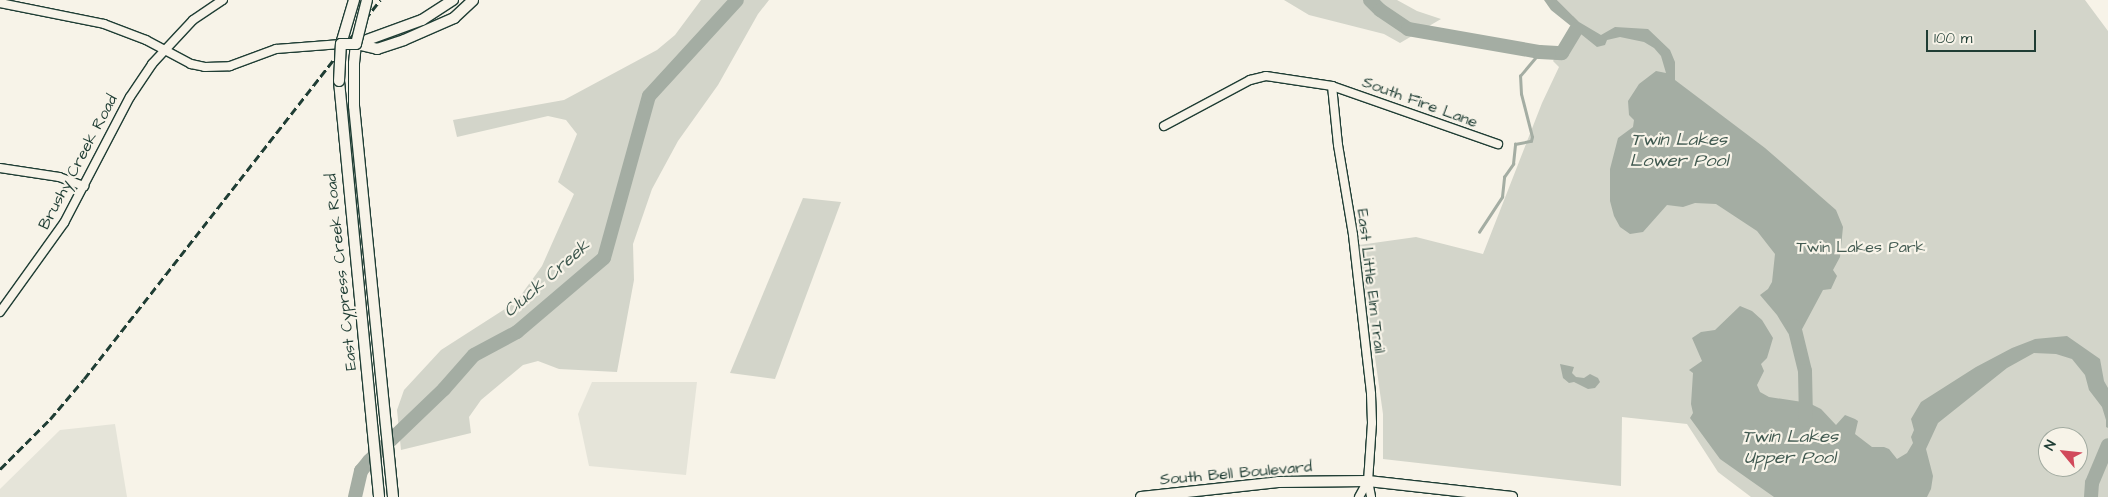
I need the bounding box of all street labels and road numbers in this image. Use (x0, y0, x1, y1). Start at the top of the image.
street label: South Fire Lane (1360, 72, 1480, 132)
street label: Brushy Creek Road (34, 91, 122, 233)
street label: East Cypress Creek Road (321, 173, 361, 371)
street label: East Little Elm Trail (1353, 208, 1389, 354)
street label: South Bell Boulevard (1159, 457, 1313, 489)

